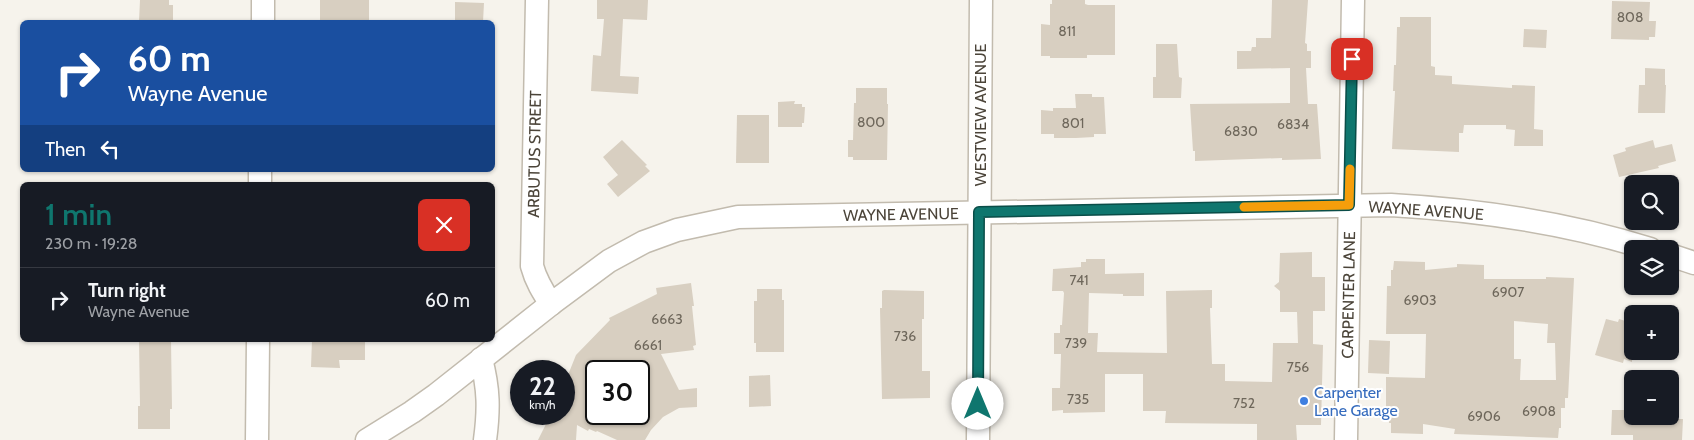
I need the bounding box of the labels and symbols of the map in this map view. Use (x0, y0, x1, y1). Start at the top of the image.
house number: 808 (1617, 8, 1643, 26)
house number: 811 (1058, 22, 1076, 40)
pin (1331, 38, 1373, 80)
street label: WESTVIEW AVENUE (971, 44, 990, 186)
street label: ARBUTUS STREET (524, 90, 545, 218)
house number: 800 (857, 113, 885, 131)
house number: 801 (1062, 114, 1084, 132)
house number: 6834 (1277, 115, 1309, 133)
house number: 6830 (1224, 122, 1258, 140)
street label: WAYNE AVENUE (1368, 197, 1484, 224)
street label: WAYNE AVENUE (843, 204, 959, 225)
street label: CARPENTER LANE (1338, 231, 1359, 359)
house number: 741 (1069, 271, 1089, 289)
house number: 6907 (1492, 283, 1524, 301)
house number: 6903 (1403, 291, 1437, 309)
house number: 6663 (651, 310, 683, 328)
house number: 736 (894, 327, 916, 345)
house number: 739 (1065, 334, 1087, 352)
house number: 6661 (634, 336, 662, 354)
house number: 756 (1287, 358, 1309, 376)
speed limit sign: 30 (585, 360, 650, 425)
position arrow (951, 377, 1003, 429)
place label: Carpenter Lane Garage (1314, 383, 1398, 420)
house number: 735 (1067, 390, 1089, 408)
house number: 752 (1233, 394, 1255, 412)
marker: Carpenter Lane Garage (1298, 395, 1310, 407)
house number: 6908 (1522, 402, 1556, 420)
house number: 6906 (1467, 407, 1501, 425)

